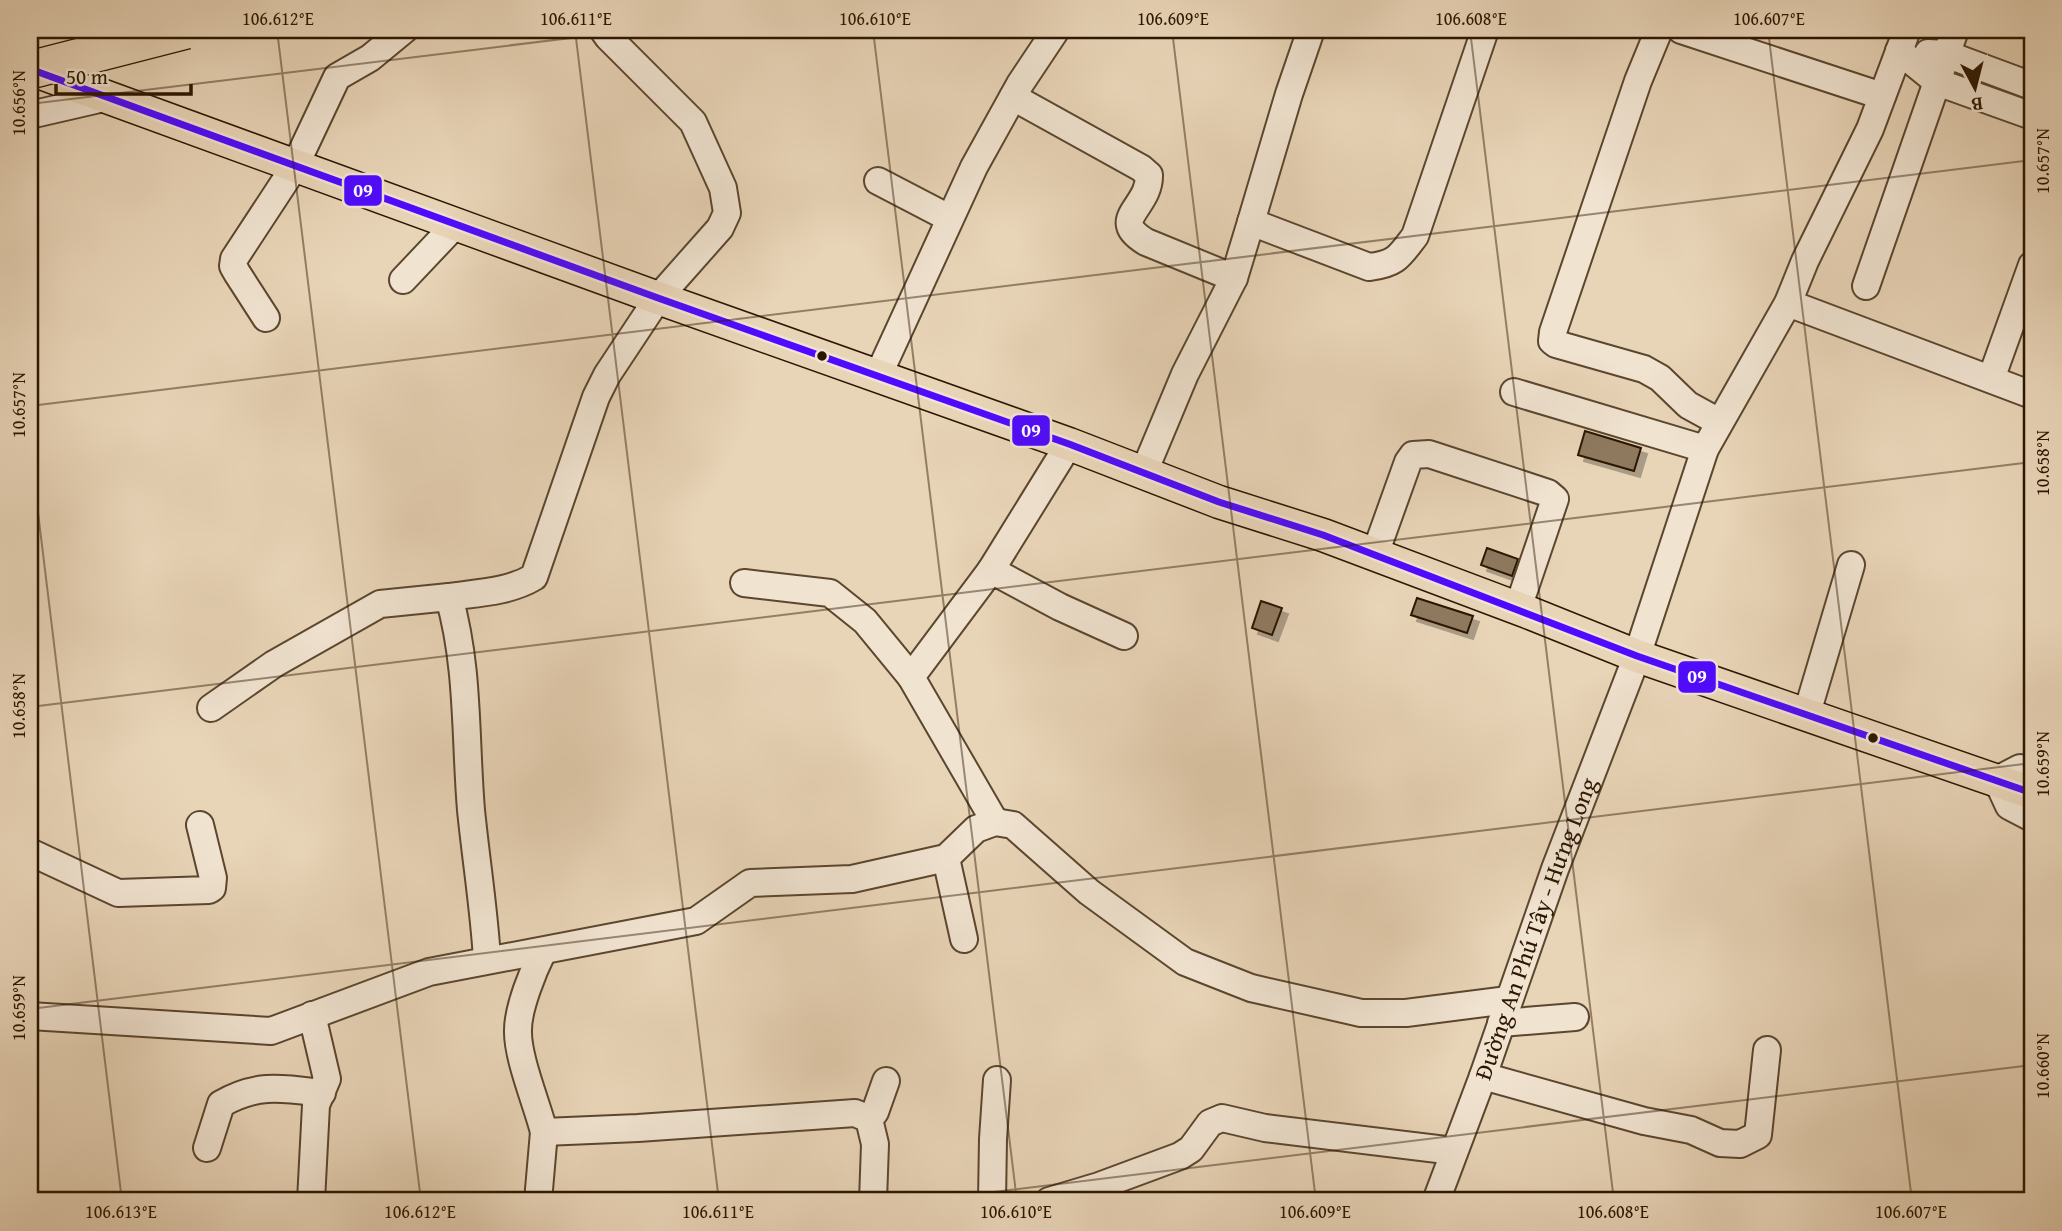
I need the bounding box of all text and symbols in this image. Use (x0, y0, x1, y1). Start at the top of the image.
text: 106.612°E (242, 5, 314, 32)
text: 106.611°E (540, 5, 612, 32)
text: 106.610°E (839, 5, 911, 32)
text: 106.609°E (1137, 5, 1209, 32)
text: 106.608°E (1435, 5, 1507, 32)
text: 106.607°E (1733, 5, 1805, 32)
scale bar (56, 52, 191, 96)
north arrow (1940, 52, 2010, 122)
text: 50 m (66, 61, 108, 92)
text: 10.656°N (5, 70, 32, 136)
text: B (1970, 90, 1985, 119)
text: 10.657°N (2029, 128, 2056, 194)
line badge: 09 (343, 174, 383, 207)
text: 09 (353, 176, 373, 204)
unlabelled marker (815, 349, 829, 363)
text: 10.657°N (5, 372, 32, 438)
line badge: 09 (1011, 414, 1051, 447)
text: 09 (1021, 416, 1041, 444)
text: 10.658°N (2029, 430, 2056, 496)
line badge: 09 (1677, 660, 1717, 694)
text: 09 (1687, 662, 1707, 690)
text: 10.658°N (5, 673, 32, 739)
unlabelled marker (1866, 731, 1880, 745)
text: 10.659°N (2029, 731, 2056, 797)
street label: Đường An Phú Tây - Hưng Long (1465, 772, 1606, 1084)
text: 10.659°N (5, 975, 32, 1041)
text: 10.660°N (2029, 1033, 2056, 1099)
text: 106.613°E (85, 1198, 157, 1225)
text: 106.612°E (384, 1198, 456, 1225)
text: 106.611°E (682, 1198, 754, 1225)
text: 106.610°E (980, 1198, 1052, 1225)
text: 106.609°E (1279, 1198, 1351, 1225)
text: 106.608°E (1577, 1198, 1649, 1225)
text: 106.607°E (1875, 1198, 1947, 1225)

